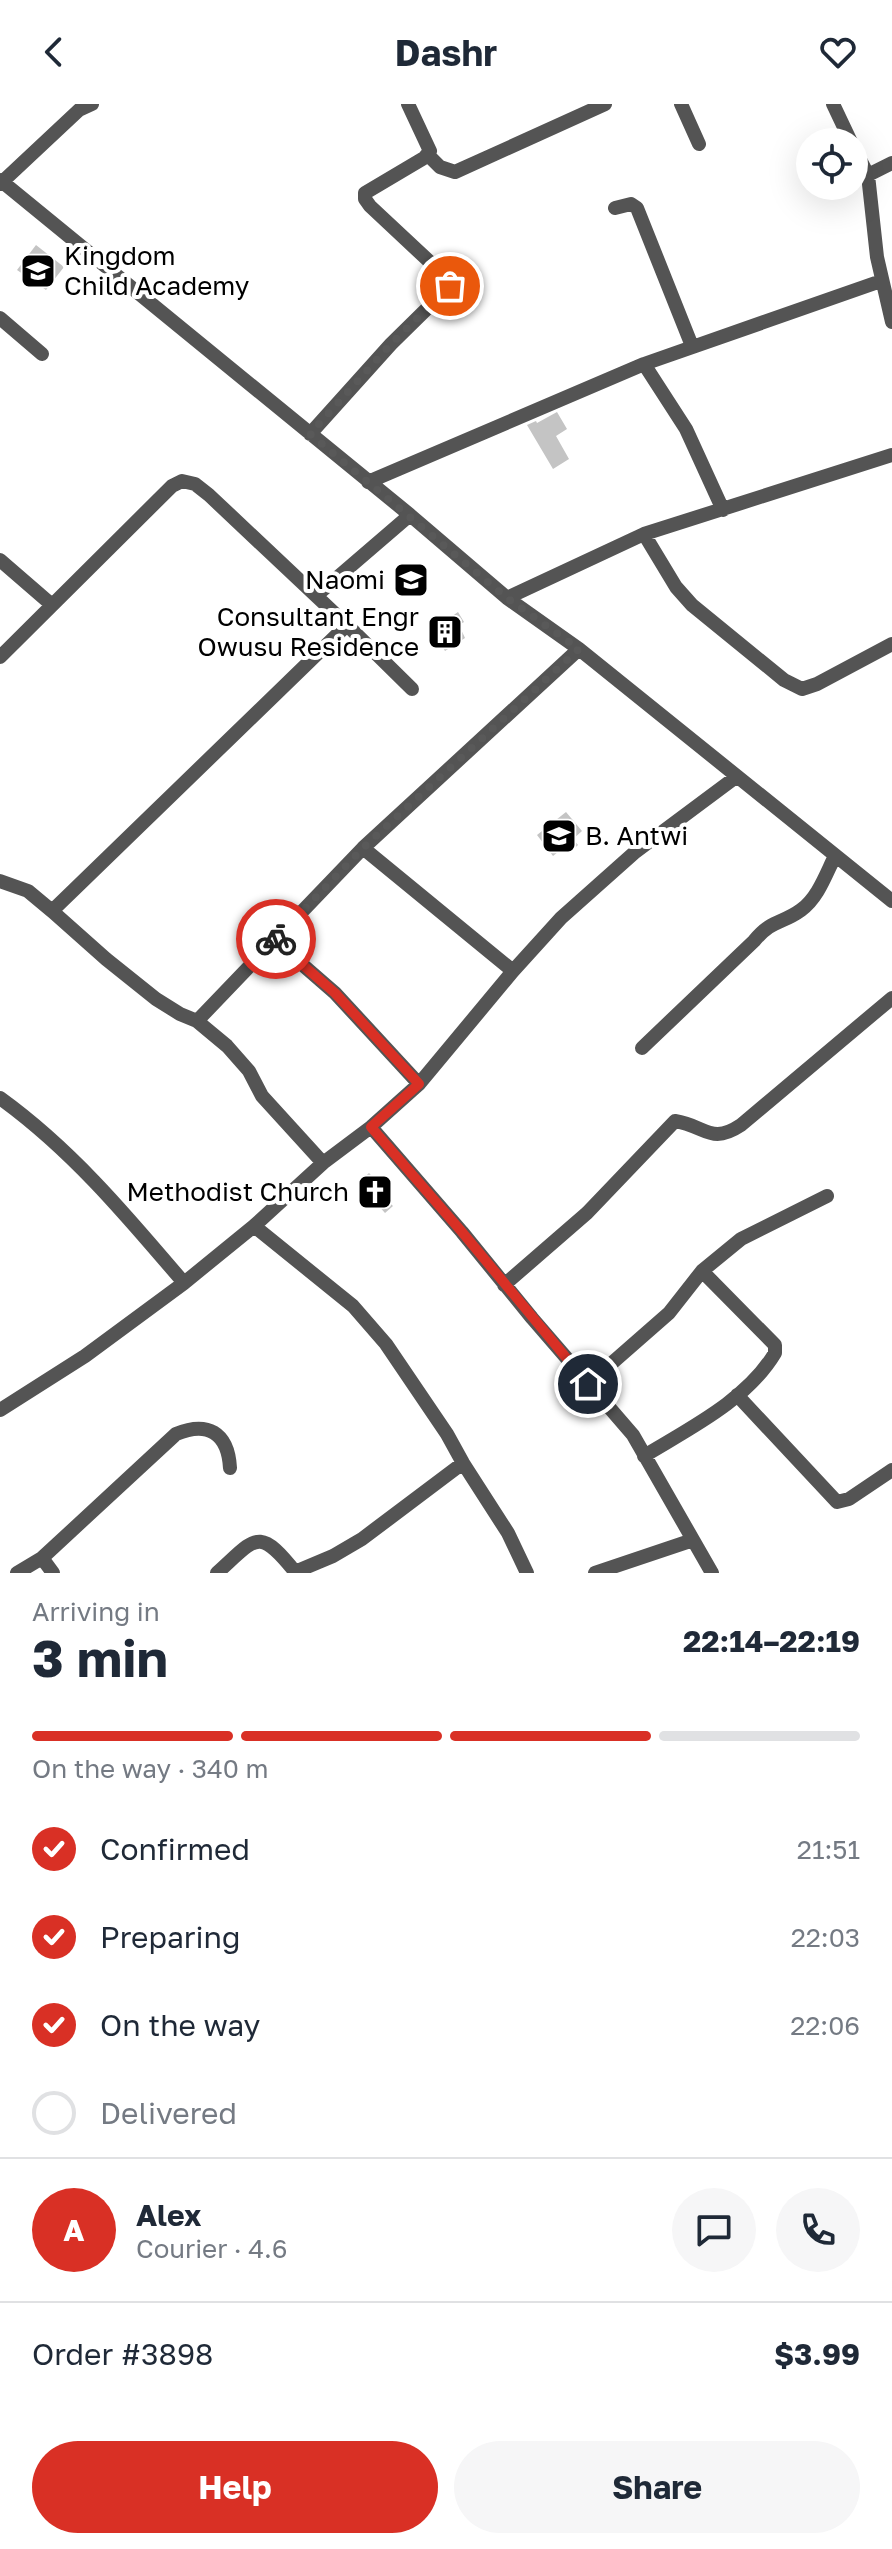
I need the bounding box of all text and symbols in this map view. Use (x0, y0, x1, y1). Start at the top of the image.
icon: back (32, 30, 76, 74)
icon: heart (816, 30, 860, 74)
text: Dashr (395, 31, 497, 74)
map controls (796, 128, 868, 200)
button: locate (796, 128, 868, 200)
place label: Kingdom Child Academy (64, 240, 250, 301)
school or university icon: Kingdom Child Academy (19, 252, 57, 290)
pin (416, 252, 484, 320)
icon: bag (428, 264, 472, 308)
school or university icon: Naomi (392, 561, 430, 599)
place label: Naomi (305, 564, 385, 595)
place label: Consultant Engr Owusu Residence (197, 601, 419, 662)
building icon: Consultant Engr Owusu Residence (426, 613, 464, 651)
school or university icon: B. Antwi (540, 817, 578, 855)
place label: B. Antwi (585, 820, 688, 851)
courier (236, 899, 316, 979)
icon: bike (254, 917, 298, 961)
church icon: Methodist Church (356, 1173, 394, 1211)
place label: Methodist Church (126, 1176, 349, 1207)
pin (554, 1350, 622, 1418)
icon: home (566, 1362, 610, 1406)
text: Arriving in (32, 1596, 160, 1627)
text: 22:14–22:19 (683, 1623, 860, 1659)
text: 3 min (32, 1626, 168, 1688)
text: On the way · 340 m (32, 1753, 268, 1784)
icon: check (32, 1827, 76, 1871)
text: Confirmed (100, 1831, 250, 1867)
text: 21:51 (797, 1834, 860, 1865)
icon: check (32, 1915, 76, 1959)
text: Preparing (100, 1919, 241, 1955)
text: 22:03 (791, 1922, 860, 1953)
icon: check (32, 2003, 76, 2047)
text: On the way (100, 2007, 260, 2043)
text: 22:06 (790, 2010, 860, 2041)
text: Delivered (100, 2095, 237, 2131)
button: chat (672, 2188, 756, 2272)
button: phone (776, 2188, 860, 2272)
text: Alex (136, 2197, 201, 2233)
text: A (63, 2212, 85, 2248)
text: Courier · 4.6 (136, 2233, 288, 2264)
text: Order #3898 (32, 2336, 213, 2372)
text: $3.99 (774, 2336, 860, 2372)
button: Help (32, 2441, 438, 2533)
button: Share (454, 2441, 860, 2533)

